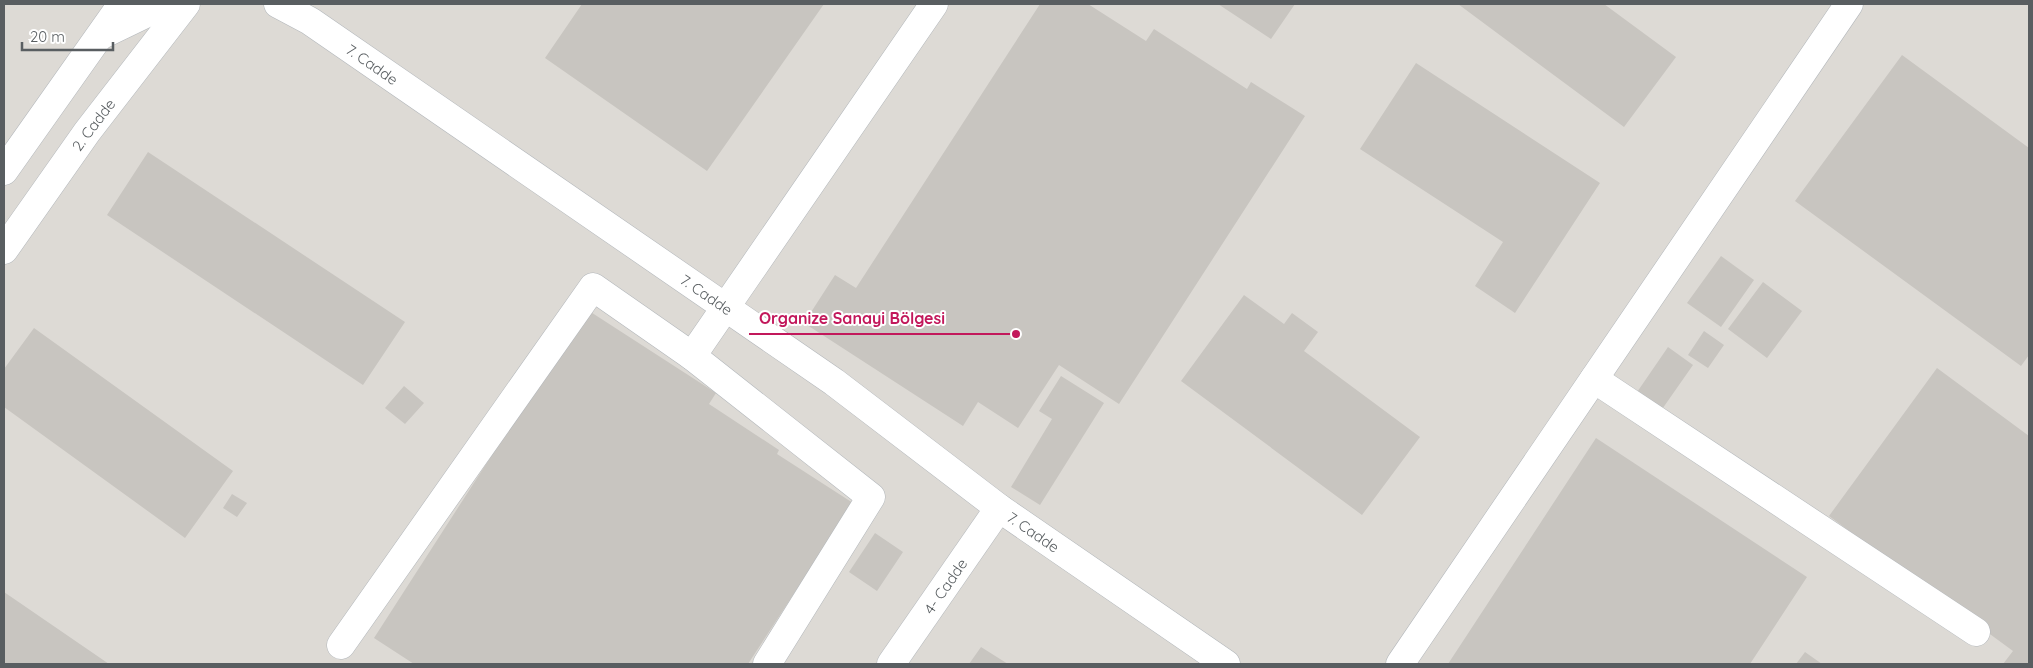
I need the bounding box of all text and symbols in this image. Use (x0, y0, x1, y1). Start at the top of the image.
scale bar (22, 20, 114, 52)
text: 20 m (30, 27, 65, 46)
street label: 7. Cadde (343, 39, 402, 89)
street label: 2. Cadde (67, 94, 119, 154)
street label: 7. Cadde (677, 270, 736, 319)
callout: Organize Sanayi Bölgesi (749, 303, 955, 334)
text: Organize Sanayi Bölgesi (759, 308, 945, 328)
street label: 7. Cadde (1004, 507, 1063, 556)
street label: 4- Cadde (919, 554, 971, 617)

